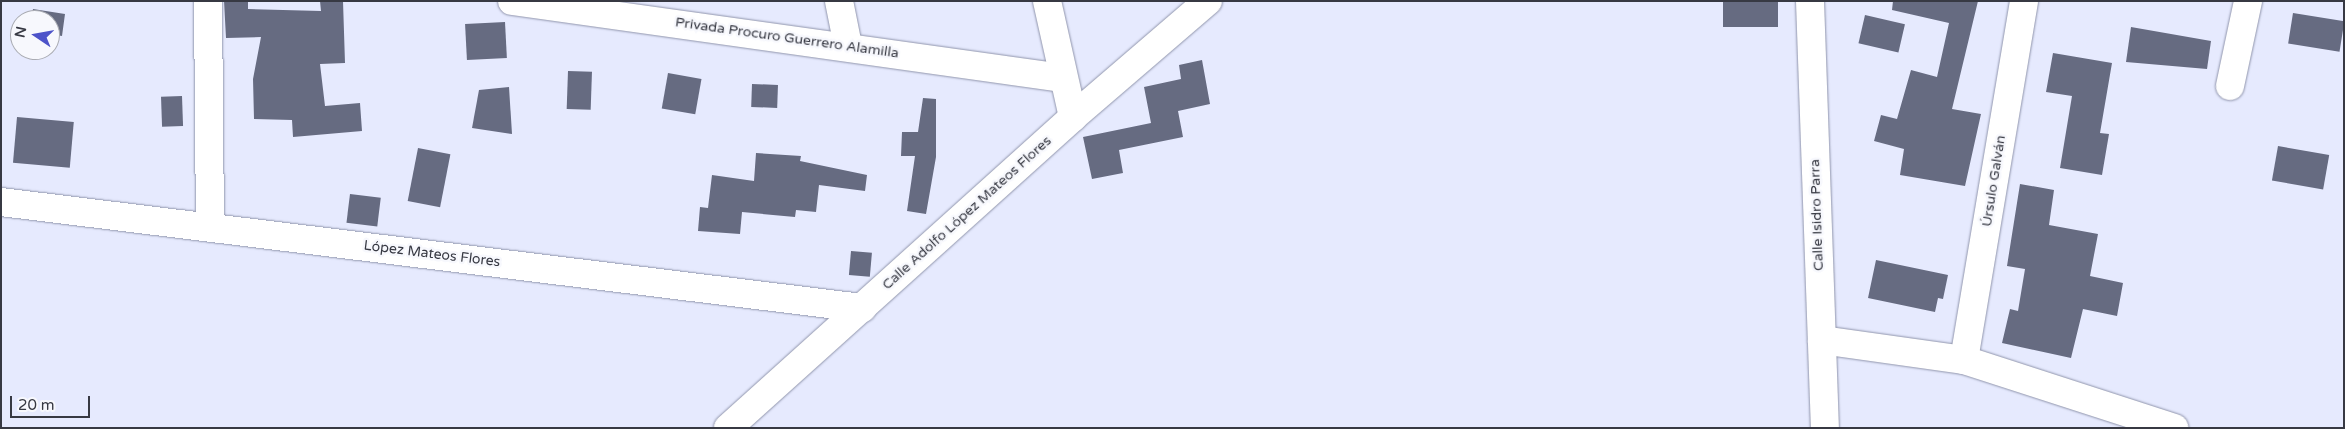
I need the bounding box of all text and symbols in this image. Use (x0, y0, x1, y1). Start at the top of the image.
north arrow (10, 10, 60, 60)
street label: Privada Procuro Guerrero Alamilla (674, 14, 900, 62)
text: N (11, 25, 30, 39)
street label: Calle Adolfo López Mateos Flores (879, 133, 1055, 293)
street label: Úrsulo Galván (1978, 134, 2010, 228)
street label: Calle Isidro Parra (1807, 159, 1827, 271)
street label: López Mateos Flores (363, 237, 501, 271)
scale bar (12, 386, 92, 418)
text: 20 m (18, 396, 55, 414)

